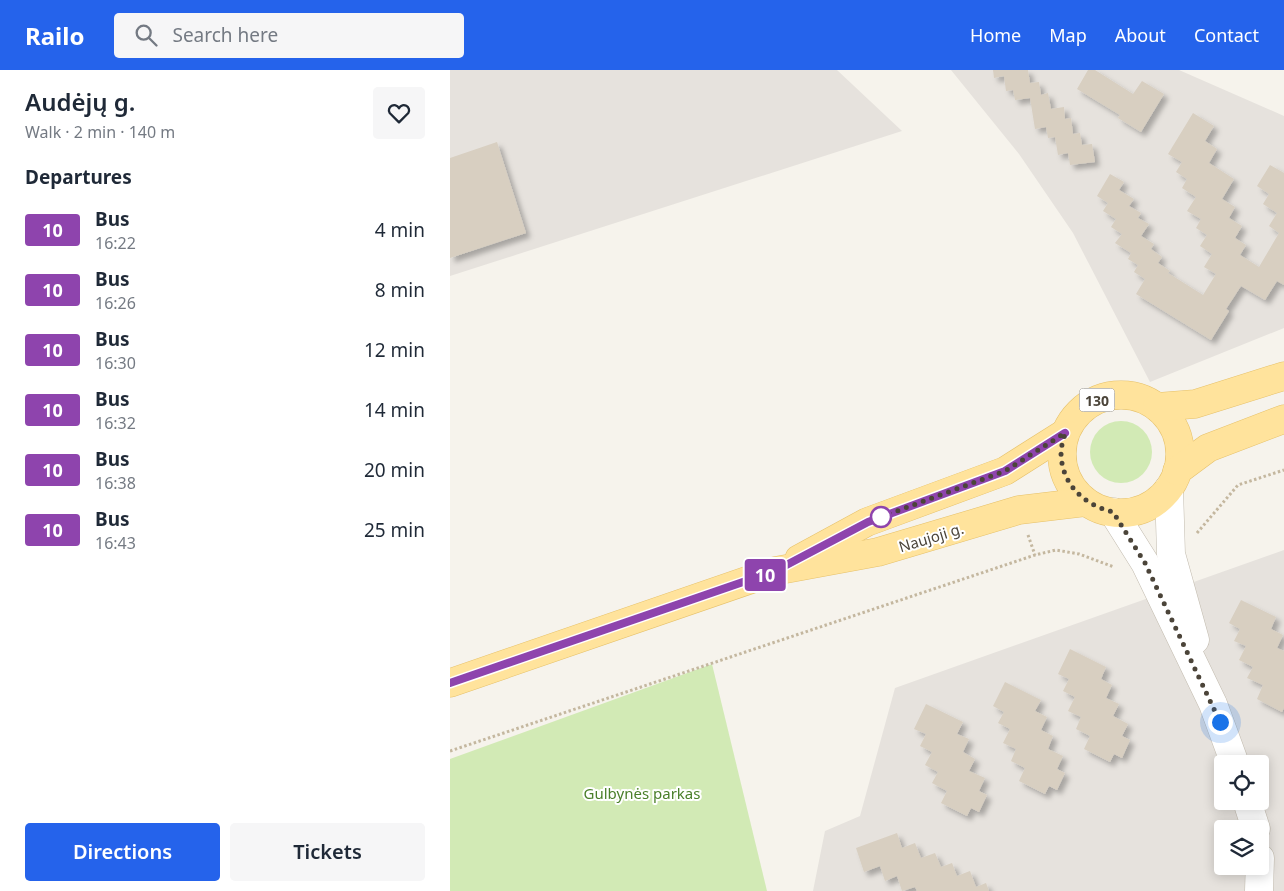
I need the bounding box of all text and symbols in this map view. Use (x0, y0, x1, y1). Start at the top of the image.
search box (114, 13, 464, 58)
text: Railo (25, 19, 84, 52)
icon: search (132, 21, 160, 49)
text: Search here (172, 22, 278, 48)
text: Home (970, 23, 1021, 47)
text: Map (1049, 23, 1087, 47)
text: About (1115, 23, 1166, 47)
text: Contact (1194, 23, 1259, 47)
text: Audėjų g. (25, 85, 136, 118)
button: heart (373, 87, 425, 139)
text: Walk · 2 min · 140 m (25, 121, 175, 143)
text: Departures (25, 164, 132, 190)
text: Bus (95, 206, 130, 232)
text: 4 min (375, 217, 425, 243)
text: 10 (42, 218, 63, 242)
text: 16:22 (95, 232, 136, 254)
text: Bus (95, 266, 130, 292)
text: 8 min (375, 277, 425, 303)
text: 10 (42, 278, 63, 302)
text: 16:26 (95, 292, 136, 314)
text: Bus (95, 326, 130, 352)
text: 12 min (364, 337, 425, 363)
text: 10 (42, 338, 63, 362)
text: 16:30 (95, 352, 136, 374)
text: Bus (95, 386, 130, 412)
road number: 130 (1080, 388, 1114, 412)
text: 14 min (364, 397, 425, 423)
text: 10 (42, 398, 63, 422)
text: 16:32 (95, 412, 136, 434)
text: Bus (95, 446, 130, 472)
text: 20 min (364, 457, 425, 483)
text: 10 (42, 458, 63, 482)
text: 16:38 (95, 472, 136, 494)
text: Bus (95, 506, 130, 532)
unlabelled marker (870, 506, 892, 528)
text: 25 min (364, 517, 425, 543)
text: 10 (42, 518, 63, 542)
street label: Naujoji g. (896, 518, 966, 556)
text: 16:43 (95, 532, 136, 554)
line badge: 10 (742, 559, 788, 591)
text: 10 (755, 563, 775, 587)
your location (1208, 710, 1233, 735)
map controls (1214, 755, 1269, 875)
button: locate (1214, 755, 1269, 810)
park label: Gulbynės parkas (584, 783, 700, 803)
button: layers (1214, 820, 1269, 875)
button: Directions (25, 823, 220, 881)
button: Tickets (230, 823, 425, 881)

